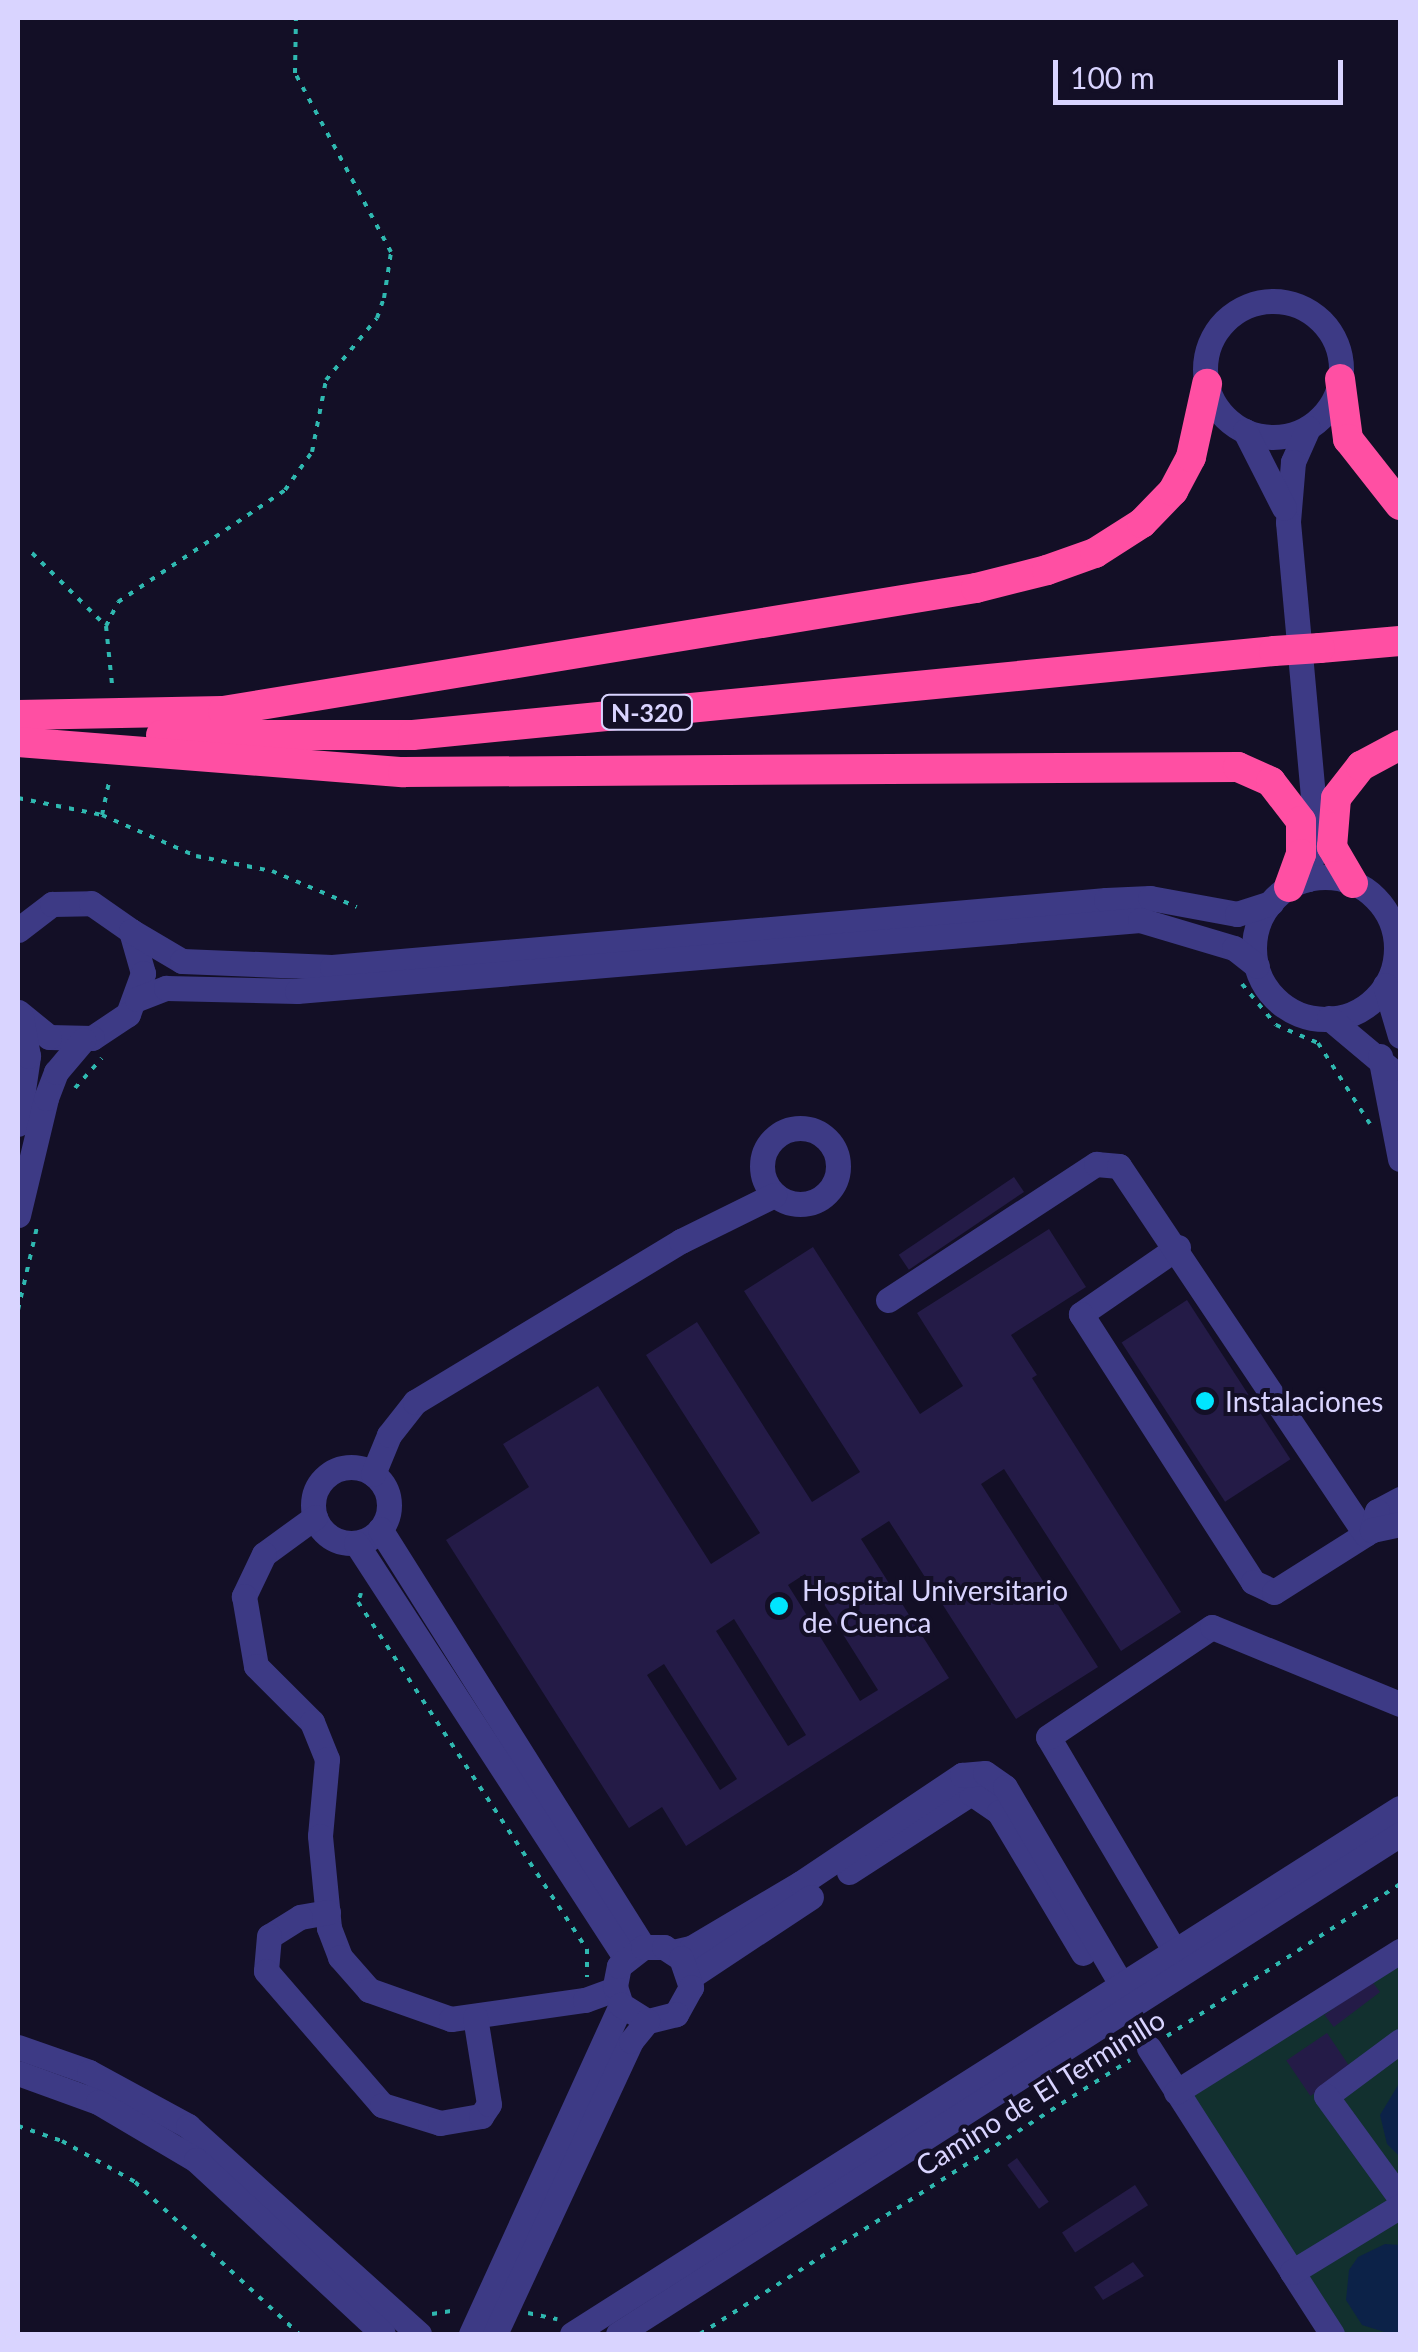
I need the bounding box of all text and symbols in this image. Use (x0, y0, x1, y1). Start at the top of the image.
scale bar (1058, 40, 1348, 102)
text: 100 m (1070, 59, 1155, 95)
road number: N-320 (600, 692, 694, 732)
place label: Instalaciones (1225, 1384, 1383, 1418)
marker: Instalaciones (1194, 1390, 1216, 1412)
place label: Hospital Universitario de Cuenca (802, 1573, 1068, 1639)
marker: Hospital Universitario de Cuenca (766, 1593, 792, 1619)
street label: Camino de El Terminillo (909, 2002, 1171, 2182)

